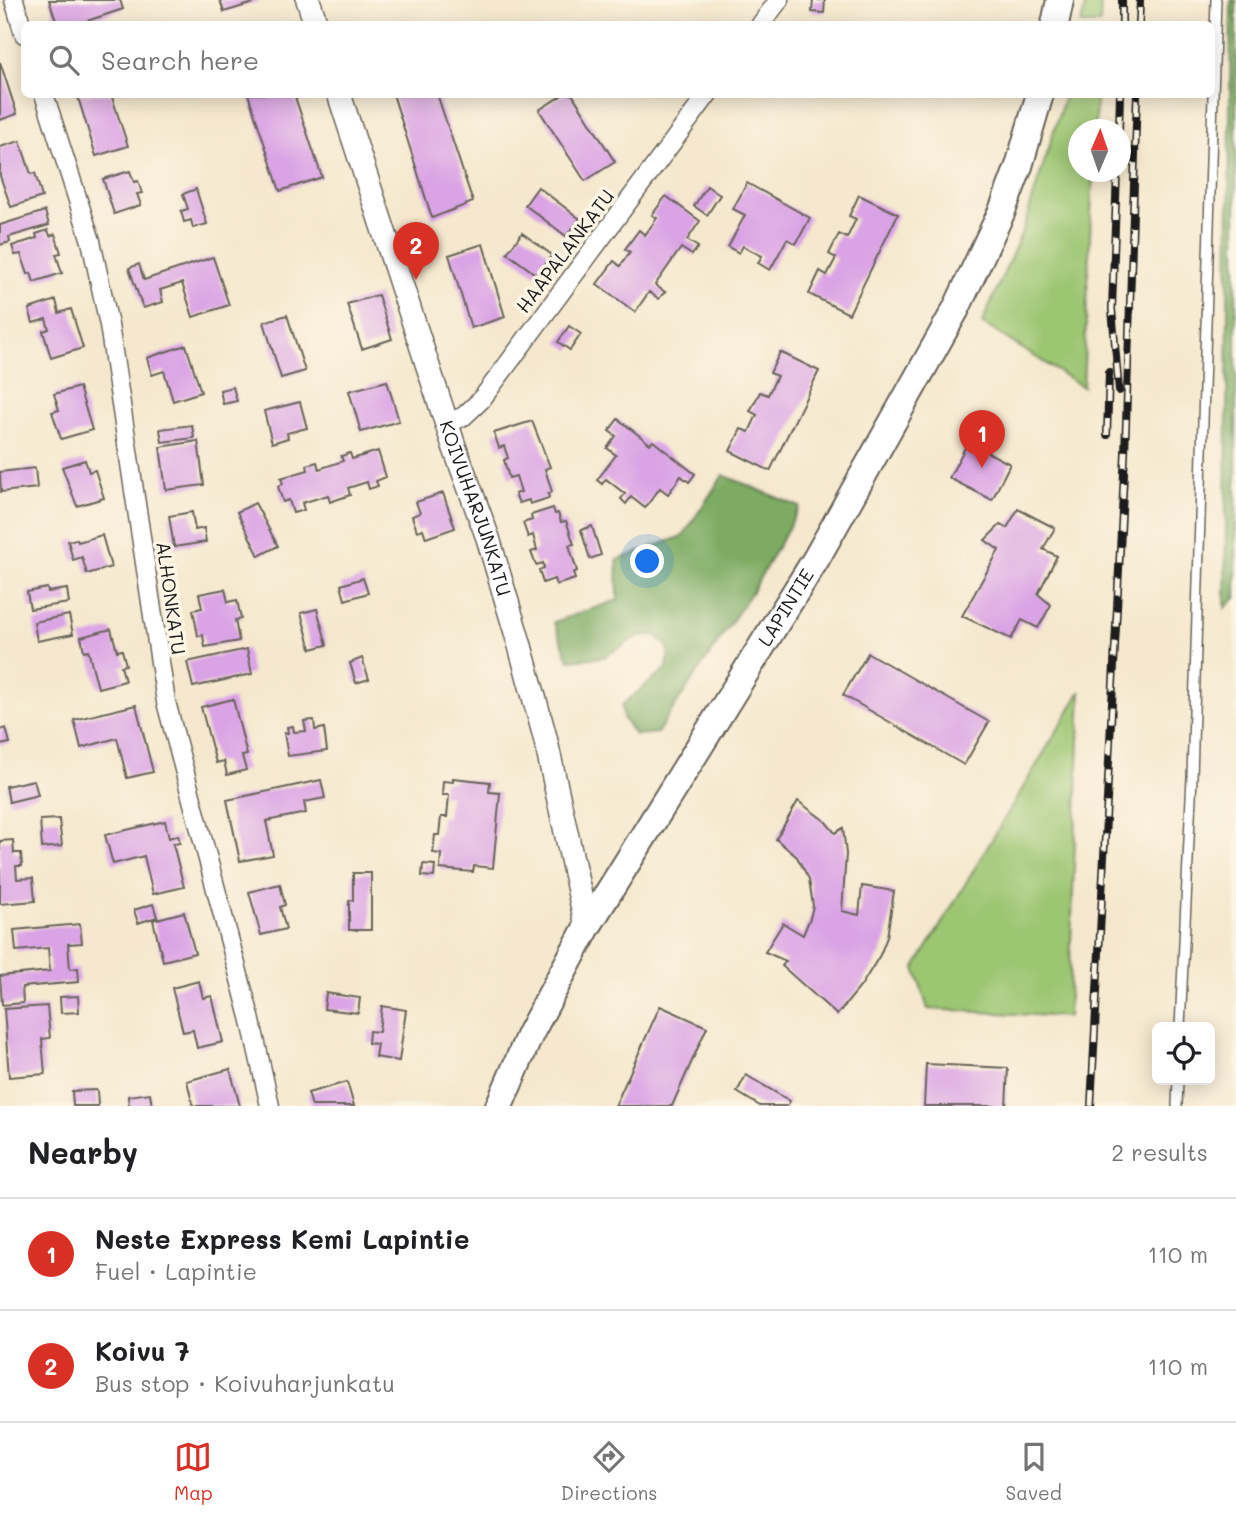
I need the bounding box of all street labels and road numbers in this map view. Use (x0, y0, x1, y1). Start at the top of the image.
street label: HAAPALANKATU (510, 184, 619, 317)
street label: KOIVUHARJUNKATU (434, 417, 517, 599)
street label: ALHONKATU (151, 540, 192, 656)
street label: LAPINTIE (752, 564, 819, 651)

